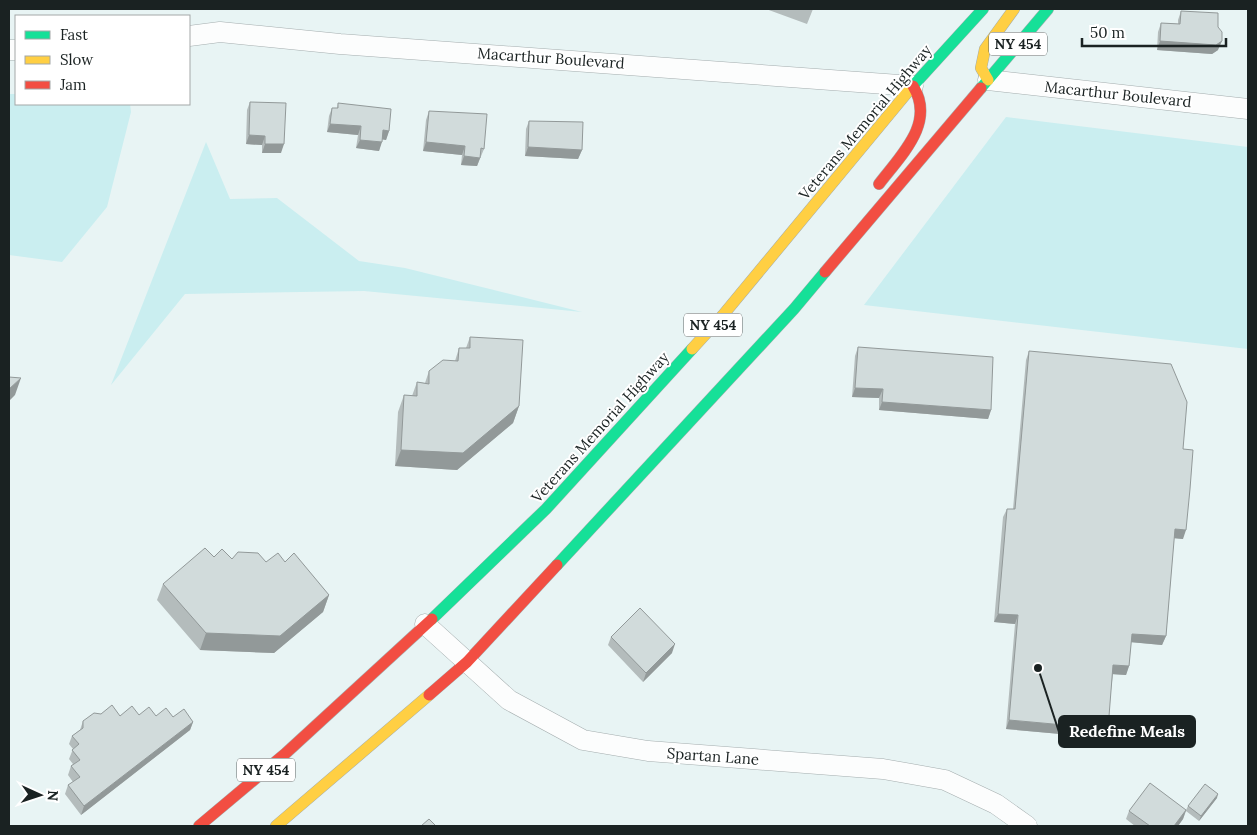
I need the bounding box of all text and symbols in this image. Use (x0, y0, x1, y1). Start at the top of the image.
legend (15, 15, 190, 105)
scale bar (1082, 15, 1226, 47)
text: 50 m (1090, 23, 1125, 42)
text: Fast (60, 25, 88, 44)
road number: NY 454 (989, 33, 1047, 56)
street label: Veterans Memorial Highway (794, 41, 935, 204)
street label: Macarthur Boulevard (477, 43, 625, 73)
text: Slow (60, 50, 93, 69)
text: Jam (59, 75, 87, 94)
street label: Macarthur Boulevard (1044, 77, 1192, 111)
road number: NY 454 (684, 314, 742, 336)
street label: Veterans Memorial Highway (527, 348, 673, 507)
callout: Redefine Meals (1059, 716, 1195, 747)
text: Redefine Meals (1069, 721, 1185, 741)
street label: Spartan Lane (666, 743, 760, 769)
road number: NY 454 (237, 758, 295, 782)
north arrow (15, 770, 65, 820)
text: N (44, 790, 62, 802)

